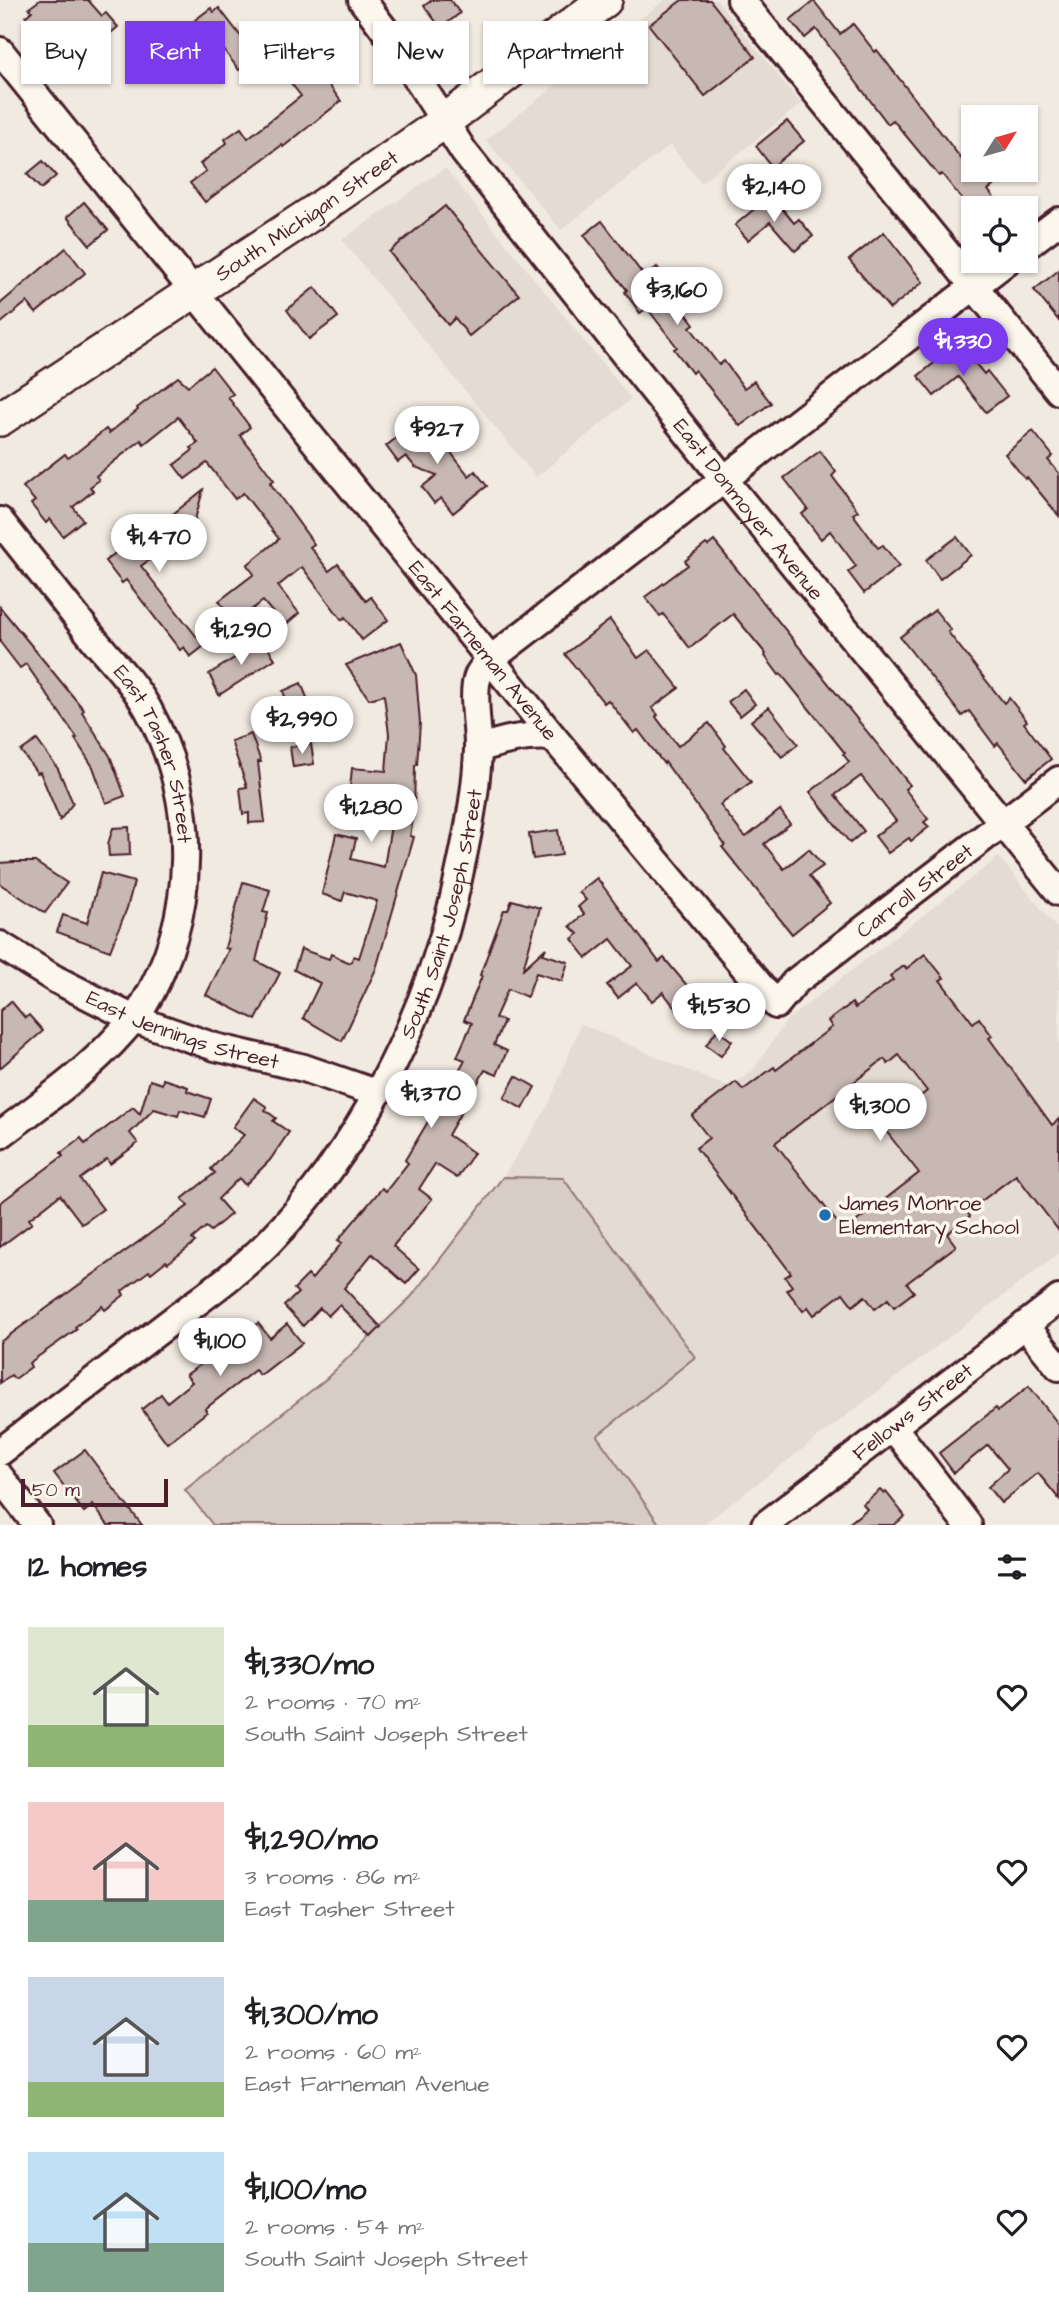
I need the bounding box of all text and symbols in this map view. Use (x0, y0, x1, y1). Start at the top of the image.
chip: Buy (21, 21, 111, 84)
chip: Rent (125, 21, 225, 84)
chip: Filters (239, 21, 359, 84)
chip: New (373, 21, 469, 84)
chip: Apartment (483, 21, 648, 84)
north arrow (961, 105, 1038, 182)
map controls (961, 105, 1038, 273)
street label: South Michigan Street (209, 143, 405, 288)
pin: $2,140 (717, 164, 831, 224)
text: $2,140 (742, 171, 806, 203)
button: locate (961, 196, 1038, 273)
pin: $3,160 (620, 268, 734, 327)
text: $3,160 (647, 274, 707, 306)
pin: $1,330 (906, 318, 1020, 378)
text: $1,330 (934, 325, 992, 357)
pin: $927 (396, 406, 478, 466)
text: $927 (410, 413, 464, 445)
street label: East Donmoyer Avenue (666, 413, 831, 607)
pin: $1,470 (102, 514, 216, 574)
text: $1,470 (127, 521, 191, 553)
street label: East Farneman Avenue (401, 555, 564, 747)
pin: $1,290 (184, 608, 298, 667)
text: $1,290 (211, 614, 271, 646)
street label: East Tasher Street (107, 659, 199, 844)
pin: $2,990 (245, 696, 359, 756)
text: $2,990 (267, 703, 337, 735)
pin: $1,280 (314, 784, 428, 844)
street label: South Saint Joseph Street (393, 787, 490, 1043)
text: $1,280 (340, 791, 402, 823)
street label: Carroll Street (850, 837, 980, 945)
street label: East Jennings Street (81, 983, 282, 1077)
pin: $1,530 (662, 984, 776, 1043)
text: $1,530 (688, 990, 750, 1022)
pin: $1,370 (374, 1070, 488, 1130)
text: $1,370 (401, 1077, 461, 1109)
pin: $1,300 (823, 1084, 937, 1143)
text: $1,300 (850, 1090, 910, 1122)
place label: James Monroe Elementary School (839, 1189, 1019, 1244)
marker: James Monroe Elementary School (817, 1207, 833, 1223)
pin: $1,100 (163, 1318, 277, 1378)
text: $1,100 (194, 1325, 246, 1357)
street label: Fellows Street (846, 1356, 980, 1468)
scale bar (21, 1476, 168, 1508)
text: 50 m (32, 1477, 80, 1504)
text: 12 homes (28, 1546, 147, 1588)
icon: filters (993, 1548, 1031, 1586)
text: $1,330/mo (245, 1644, 374, 1686)
icon: home (84, 1655, 168, 1739)
icon: heart (993, 1678, 1031, 1716)
text: 2 rooms · 70 m² (245, 1686, 421, 1718)
text: South Saint Joseph Street (245, 1718, 528, 1750)
text: $1,290/mo (245, 1819, 378, 1861)
icon: home (84, 1830, 168, 1914)
icon: heart (993, 1853, 1031, 1891)
text: 3 rooms · 86 m² (245, 1861, 421, 1893)
text: East Tasher Street (245, 1893, 455, 1925)
text: $1,300/mo (245, 1994, 378, 2036)
icon: home (84, 2005, 168, 2089)
icon: heart (993, 2028, 1031, 2066)
text: 2 rooms · 60 m² (245, 2036, 422, 2068)
text: East Farneman Avenue (245, 2068, 490, 2100)
text: $1,100/mo (245, 2169, 366, 2211)
icon: home (84, 2180, 168, 2264)
icon: heart (993, 2203, 1031, 2241)
text: 2 rooms · 54 m² (245, 2211, 425, 2243)
text: South Saint Joseph Street (245, 2243, 528, 2275)

